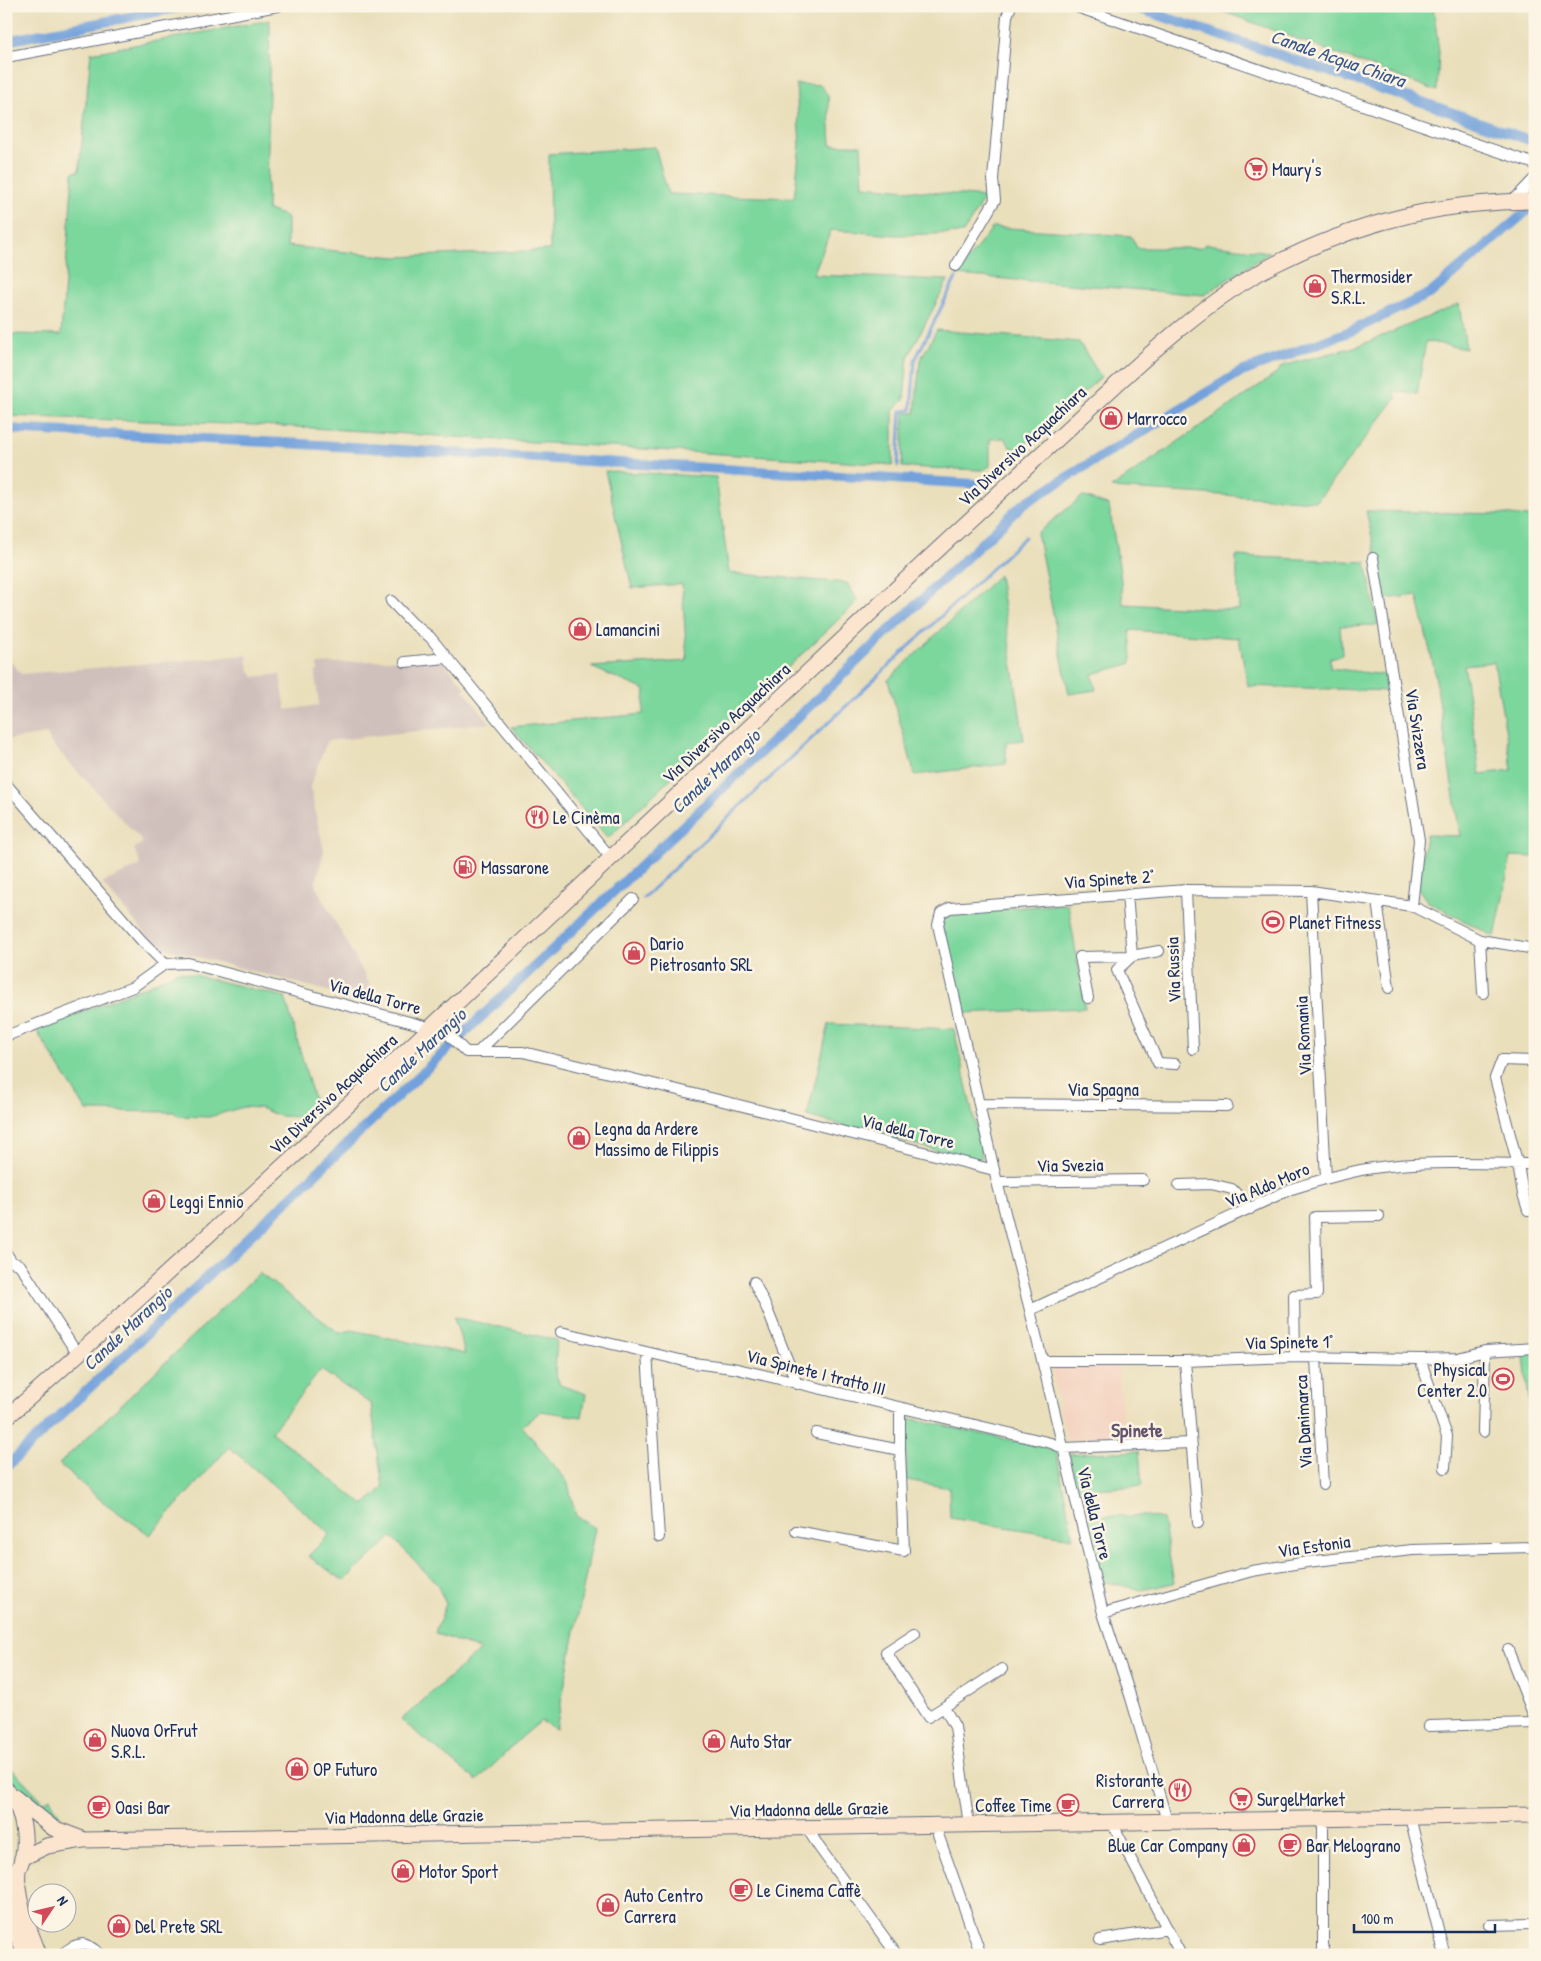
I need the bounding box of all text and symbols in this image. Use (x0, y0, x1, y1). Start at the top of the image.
water label: Canale Acqua Chiara (1267, 23, 1411, 94)
supermarket icon: Maury's (1244, 157, 1268, 181)
place label: Maury's (1272, 157, 1321, 182)
place label: Thermosider S.R.L. (1331, 264, 1413, 310)
shop icon: Thermosider S.R.L. (1303, 274, 1327, 298)
street label: Via Diversivo Acquachiara (952, 380, 1092, 512)
shop icon: Marrocco (1099, 406, 1123, 430)
place label: Marrocco (1127, 406, 1187, 431)
shop icon: Lamancini (568, 617, 592, 641)
place label: Lamancini (596, 617, 660, 642)
street label: Via Diversivo Acquachiara (656, 657, 796, 789)
street label: Via Svizzera (1399, 687, 1437, 771)
water label: Canale Marangio (665, 722, 766, 819)
restaurant icon: Le Cinèma (525, 805, 549, 829)
place label: Le Cinèma (553, 805, 620, 830)
fuel station icon: Massarone (453, 855, 477, 879)
place label: Massarone (481, 855, 549, 880)
street label: Via Spinete 2° (1063, 863, 1155, 895)
sports icon: Planet Fitness (1261, 910, 1285, 934)
place label: Planet Fitness (1289, 910, 1381, 935)
place label: Dario Pietrosanto SRL (650, 931, 753, 977)
street label: Via Russia (1159, 937, 1187, 1003)
shop icon: Dario Pietrosanto SRL (622, 941, 646, 965)
street label: Via della Torre (326, 972, 424, 1020)
street label: Via Romania (1288, 996, 1318, 1076)
water label: Canale Marangio (371, 1001, 472, 1098)
street label: Via Diversivo Acquachiara (263, 1028, 403, 1160)
street label: Via Spagna (1067, 1077, 1139, 1102)
street label: Via della Torre (859, 1107, 957, 1155)
place label: Legna da Ardere Massimo de Filippis (595, 1116, 719, 1162)
shop icon: Legna da Ardere Massimo de Filippis (567, 1126, 591, 1150)
street label: Via Svezia (1036, 1152, 1104, 1178)
street label: Via Aldo Moro (1221, 1156, 1313, 1214)
shop icon: Leggi Ennio (142, 1189, 166, 1213)
place label: Leggi Ennio (170, 1189, 244, 1214)
water label: Canale Marangio (77, 1279, 178, 1376)
street label: Via Spinete 1° (1244, 1329, 1334, 1355)
street label: Via Spinete I tratto III (744, 1343, 888, 1401)
place label: Physical Center 2.0 (1417, 1357, 1487, 1403)
sports icon: Physical Center 2.0 (1491, 1367, 1515, 1391)
street label: Via Danimarca (1288, 1375, 1318, 1469)
district label: Spinete (1111, 1417, 1163, 1444)
street label: Via della Torre (1071, 1464, 1119, 1562)
street label: Via Estonia (1276, 1529, 1352, 1563)
place label: Nuova OrFrut S.R.L. (111, 1718, 198, 1764)
shop icon: Nuova OrFrut S.R.L. (83, 1728, 107, 1752)
shop icon: Auto Star (702, 1729, 726, 1753)
place label: Auto Star (730, 1729, 792, 1754)
shop icon: OP Futuro (285, 1757, 309, 1781)
place label: OP Futuro (313, 1757, 377, 1782)
place label: Ristorante Carrera (1096, 1768, 1164, 1814)
restaurant icon: Ristorante Carrera (1168, 1778, 1192, 1802)
supermarket icon: SurgelMarket (1229, 1787, 1253, 1811)
place label: SurgelMarket (1257, 1787, 1346, 1812)
place label: Coffee Time (975, 1793, 1052, 1818)
cafe icon: Coffee Time (1056, 1793, 1080, 1817)
cafe icon: Oasi Bar (87, 1795, 111, 1819)
place label: Oasi Bar (115, 1795, 170, 1820)
street label: Via Madonna delle Grazie (729, 1795, 889, 1823)
street label: Via Madonna delle Grazie (324, 1802, 484, 1830)
place label: Blue Car Company (1108, 1833, 1228, 1858)
shop icon: Blue Car Company (1232, 1833, 1256, 1857)
cafe icon: Bar Melograno (1278, 1833, 1302, 1857)
place label: Bar Melograno (1306, 1833, 1401, 1858)
shop icon: Motor Sport (391, 1859, 415, 1883)
place label: Motor Sport (419, 1859, 499, 1884)
cafe icon: Le Cinema Caffè (729, 1878, 753, 1902)
place label: Le Cinema Caffè (757, 1878, 861, 1903)
place label: Auto Centro Carrera (624, 1883, 703, 1929)
north arrow (28, 1884, 78, 1934)
text: N (53, 1892, 73, 1909)
shop icon: Auto Centro Carrera (596, 1893, 620, 1917)
scale bar (1354, 1901, 1495, 1933)
text: 100 m (1361, 1908, 1394, 1929)
shop icon: Del Prete SRL (107, 1914, 131, 1938)
place label: Del Prete SRL (135, 1914, 223, 1939)

